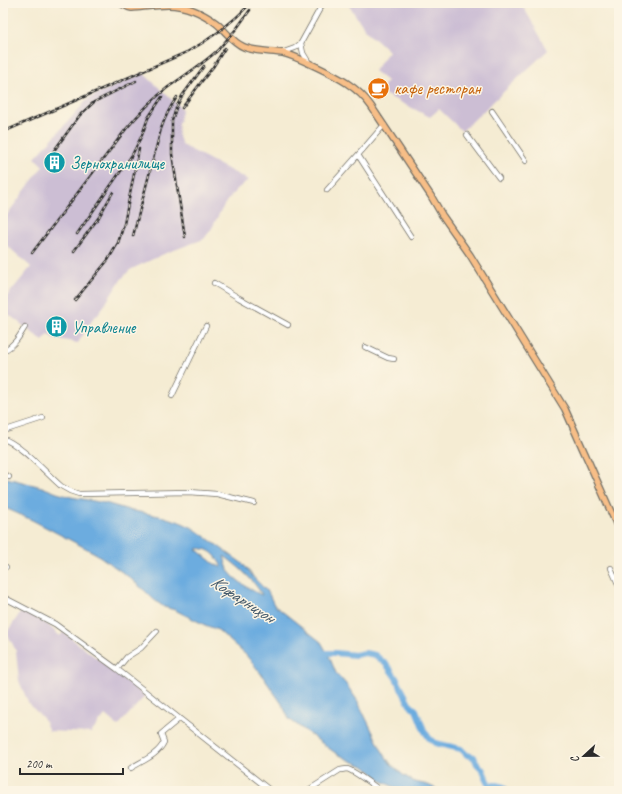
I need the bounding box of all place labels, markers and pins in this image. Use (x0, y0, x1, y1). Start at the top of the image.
cafe icon: кафе ресторан (365, 75, 391, 101)
place label: кафе ресторан (394, 78, 482, 99)
building icon: Зернохранилище (42, 150, 68, 176)
place label: Зернохранилище (70, 153, 166, 174)
building icon: Управление (43, 314, 69, 340)
place label: Управление (72, 317, 137, 338)

